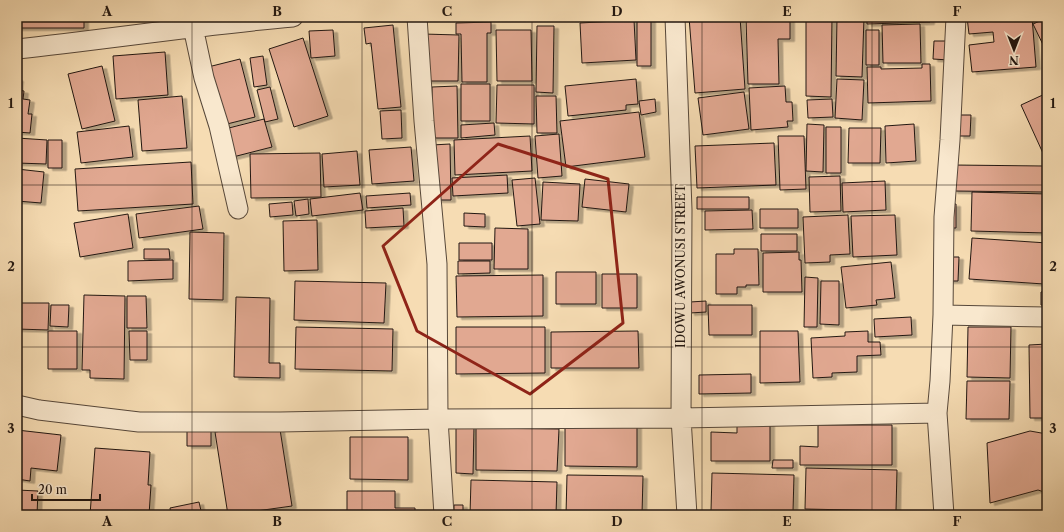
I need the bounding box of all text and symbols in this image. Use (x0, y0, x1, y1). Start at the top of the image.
text: A (101, 3, 113, 19)
text: B (272, 3, 282, 19)
text: C (442, 3, 452, 19)
text: D (611, 3, 623, 19)
text: E (782, 3, 792, 19)
text: F (953, 3, 962, 19)
north arrow (994, 30, 1034, 70)
text: N (1009, 53, 1019, 67)
text: 1 (8, 95, 14, 111)
text: 1 (1050, 95, 1056, 111)
street label: IDOWU AWONUSI STREET (673, 184, 688, 348)
text: 2 (7, 258, 15, 274)
text: 2 (1049, 258, 1057, 274)
text: 3 (7, 420, 15, 436)
text: 3 (1049, 420, 1057, 436)
scale bar (32, 476, 100, 502)
text: 20 m (38, 482, 67, 497)
text: A (101, 513, 113, 529)
text: B (272, 513, 282, 529)
text: C (442, 513, 452, 529)
text: D (611, 513, 623, 529)
text: E (782, 513, 792, 529)
text: F (953, 513, 962, 529)

